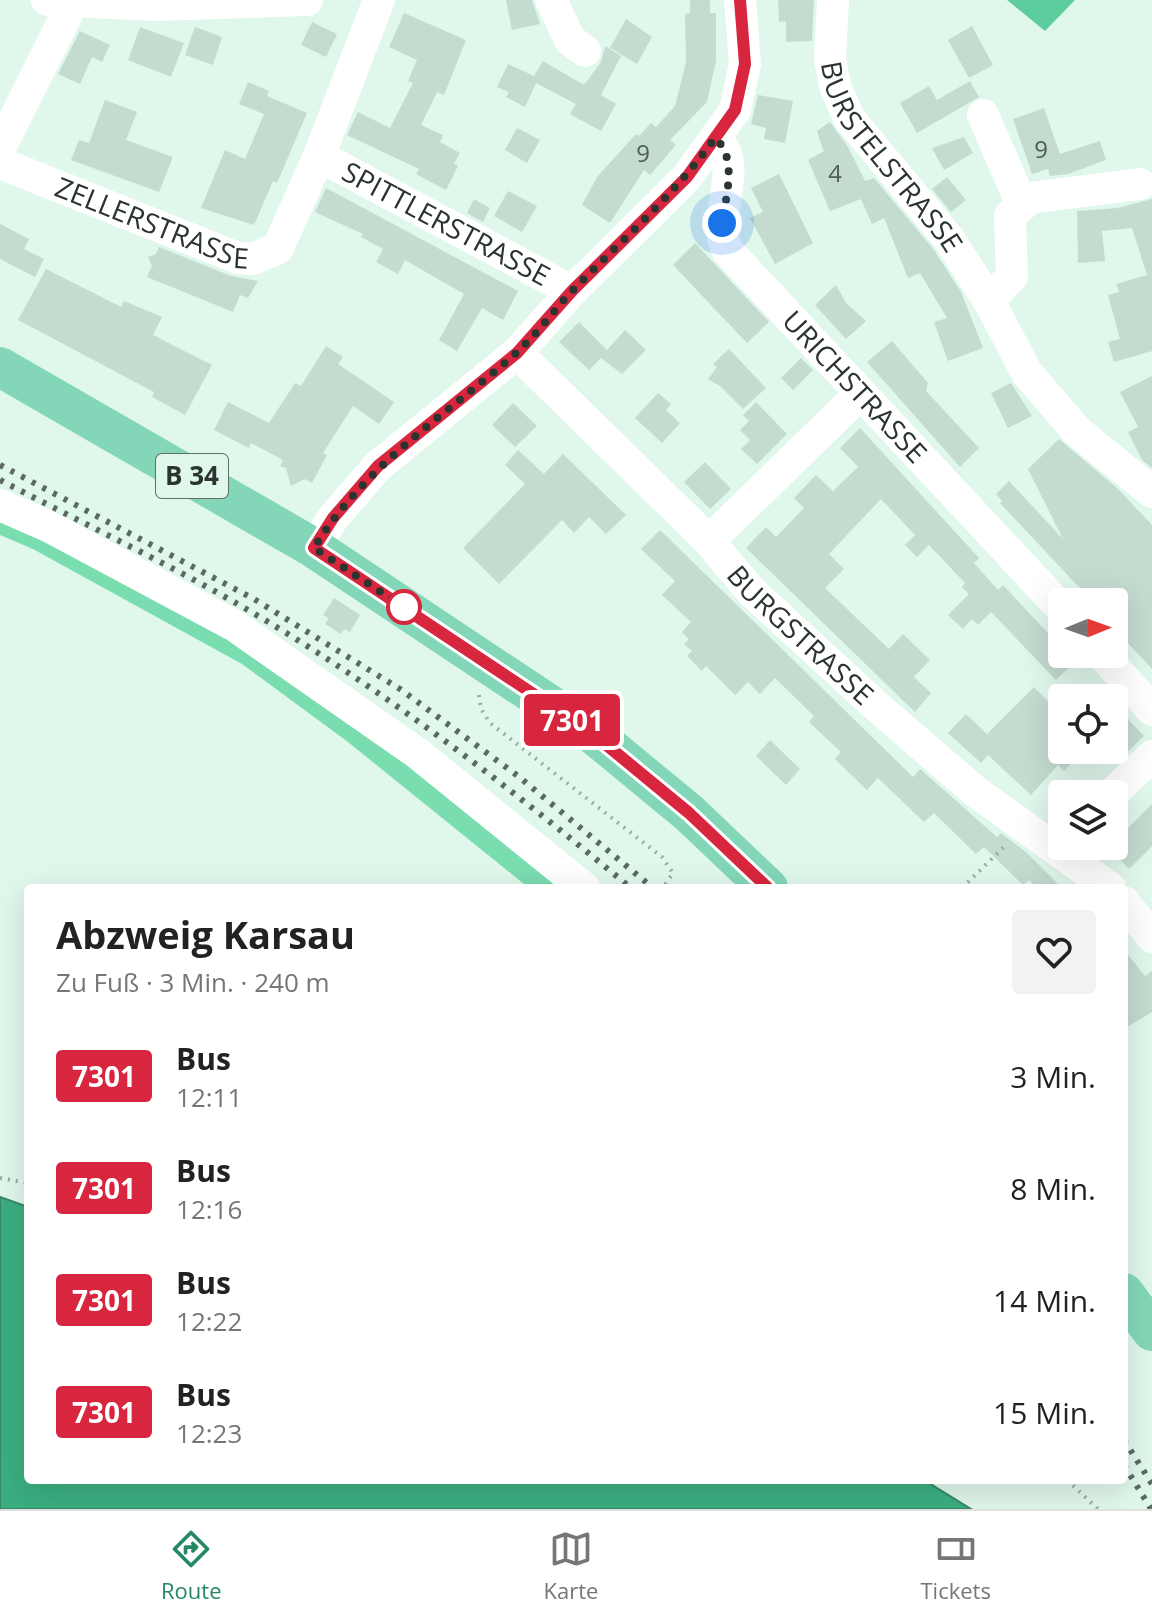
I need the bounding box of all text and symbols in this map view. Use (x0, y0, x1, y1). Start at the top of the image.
street label: BURSTELSTRASSE (813, 58, 972, 259)
house number: 9 (1034, 132, 1048, 165)
house number: 9 (636, 136, 650, 169)
street label: SPITTLERSTRASSE (336, 152, 557, 294)
house number: 4 (828, 156, 842, 189)
street label: ZELLERSTRASSE (50, 167, 250, 277)
your location (702, 203, 742, 243)
street label: URICHSTRASSE (775, 302, 936, 471)
road number: B 34 (156, 454, 228, 498)
street label: BURGSTRASSE (719, 557, 882, 713)
north arrow (1048, 588, 1128, 668)
map controls (1048, 588, 1128, 860)
unlabelled marker (387, 590, 421, 624)
button: locate (1048, 684, 1128, 764)
line badge: 7301 (516, 694, 628, 746)
text: 7301 (540, 701, 604, 739)
button: layers (1048, 780, 1128, 860)
text: Abzweig Karsau (56, 908, 355, 960)
button: heart (1012, 910, 1096, 994)
text: Zu Fuß · 3 Min. · 240 m (56, 964, 330, 1000)
text: Bus (176, 1038, 231, 1079)
text: 3 Min. (1010, 1056, 1096, 1097)
text: 7301 (72, 1057, 136, 1095)
text: 12:11 (176, 1079, 242, 1115)
text: Bus (176, 1150, 231, 1191)
text: 8 Min. (1010, 1168, 1096, 1209)
text: 7301 (72, 1169, 136, 1207)
text: 12:16 (176, 1191, 242, 1227)
text: Bus (176, 1262, 231, 1303)
text: 14 Min. (993, 1280, 1096, 1321)
text: 7301 (72, 1281, 136, 1319)
text: 12:22 (176, 1303, 242, 1339)
text: Bus (176, 1374, 231, 1415)
text: 15 Min. (993, 1392, 1096, 1433)
text: 7301 (72, 1393, 136, 1431)
text: 12:23 (176, 1415, 242, 1451)
tab: Route (161, 1527, 222, 1605)
tab: Karte (544, 1527, 598, 1605)
tab: Tickets (921, 1527, 991, 1605)

